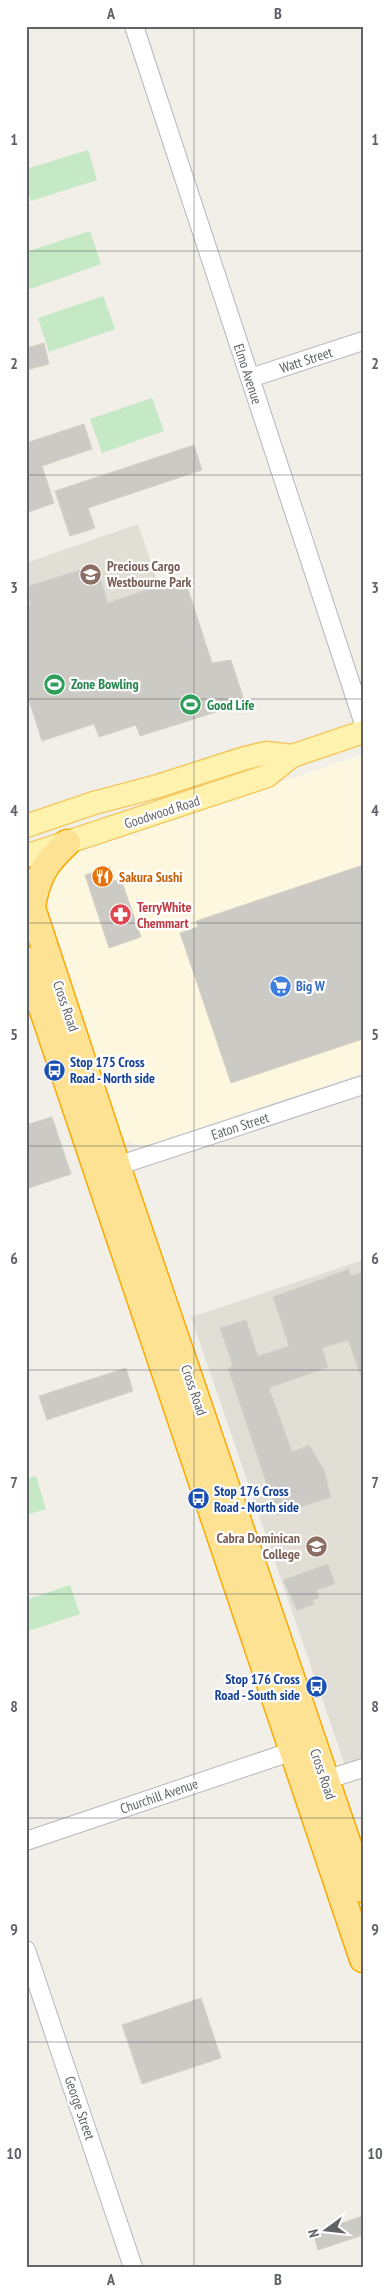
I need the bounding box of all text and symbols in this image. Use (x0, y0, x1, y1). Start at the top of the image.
text: A (106, 3, 116, 23)
text: B (274, 3, 282, 23)
text: 1 (10, 129, 18, 149)
text: 1 (371, 129, 379, 149)
street label: Elmo Avenue (230, 342, 266, 407)
street label: Watt Street (277, 343, 335, 377)
text: 2 (10, 353, 18, 373)
text: 2 (371, 353, 379, 373)
place label: Precious Cargo Westbourne Park (106, 557, 192, 591)
school or university icon: Precious Cargo Westbourne Park (79, 562, 103, 586)
text: 3 (10, 577, 18, 597)
text: 3 (371, 577, 379, 597)
sports icon: Zone Bowling (43, 672, 67, 696)
place label: Zone Bowling (71, 675, 139, 693)
sports icon: Good Life (179, 693, 203, 717)
place label: Good Life (207, 696, 254, 714)
street label: Goodwood Road (122, 791, 202, 833)
text: 4 (10, 800, 18, 820)
text: 4 (371, 800, 379, 820)
restaurant icon: Sakura Sushi (91, 865, 115, 889)
place label: Sakura Sushi (119, 868, 182, 886)
place label: TerryWhite Chemmart (137, 898, 192, 932)
pharmacy icon: TerryWhite Chemmart (109, 903, 133, 927)
supermarket icon: Big W (268, 974, 292, 998)
place label: Big W (296, 977, 326, 995)
street label: Cross Road (49, 978, 83, 1034)
text: 5 (10, 1024, 18, 1044)
text: 5 (371, 1024, 379, 1044)
place label: Stop 175 Cross Road - North side (70, 1053, 155, 1087)
bus stop icon: Stop 175 Cross Road - North side (42, 1058, 66, 1082)
street label: Eaton Street (209, 1108, 271, 1144)
text: 6 (10, 1248, 18, 1268)
text: 6 (371, 1248, 379, 1268)
street label: Cross Road (177, 1362, 211, 1418)
text: 7 (10, 1472, 18, 1492)
text: 7 (371, 1472, 379, 1492)
place label: Stop 176 Cross Road - North side (214, 1482, 299, 1516)
bus stop icon: Stop 176 Cross Road - North side (186, 1487, 210, 1511)
place label: Cabra Dominican College (216, 1529, 300, 1563)
school or university icon: Cabra Dominican College (304, 1534, 328, 1558)
place label: Stop 176 Cross Road - South side (215, 1670, 300, 1704)
bus stop icon: Stop 176 Cross Road - South side (304, 1675, 328, 1699)
text: 8 (10, 1696, 18, 1716)
text: 8 (371, 1696, 379, 1716)
street label: Cross Road (306, 1746, 340, 1802)
street label: Churchill Avenue (118, 1774, 201, 1818)
text: 9 (10, 1919, 18, 1939)
text: 9 (371, 1919, 379, 1939)
street label: George Street (61, 2074, 99, 2142)
text: 10 (6, 2143, 22, 2163)
text: 10 (367, 2143, 383, 2163)
north arrow (302, 2206, 352, 2256)
text: N (304, 2227, 323, 2239)
text: A (106, 2269, 116, 2289)
text: B (274, 2269, 282, 2289)

